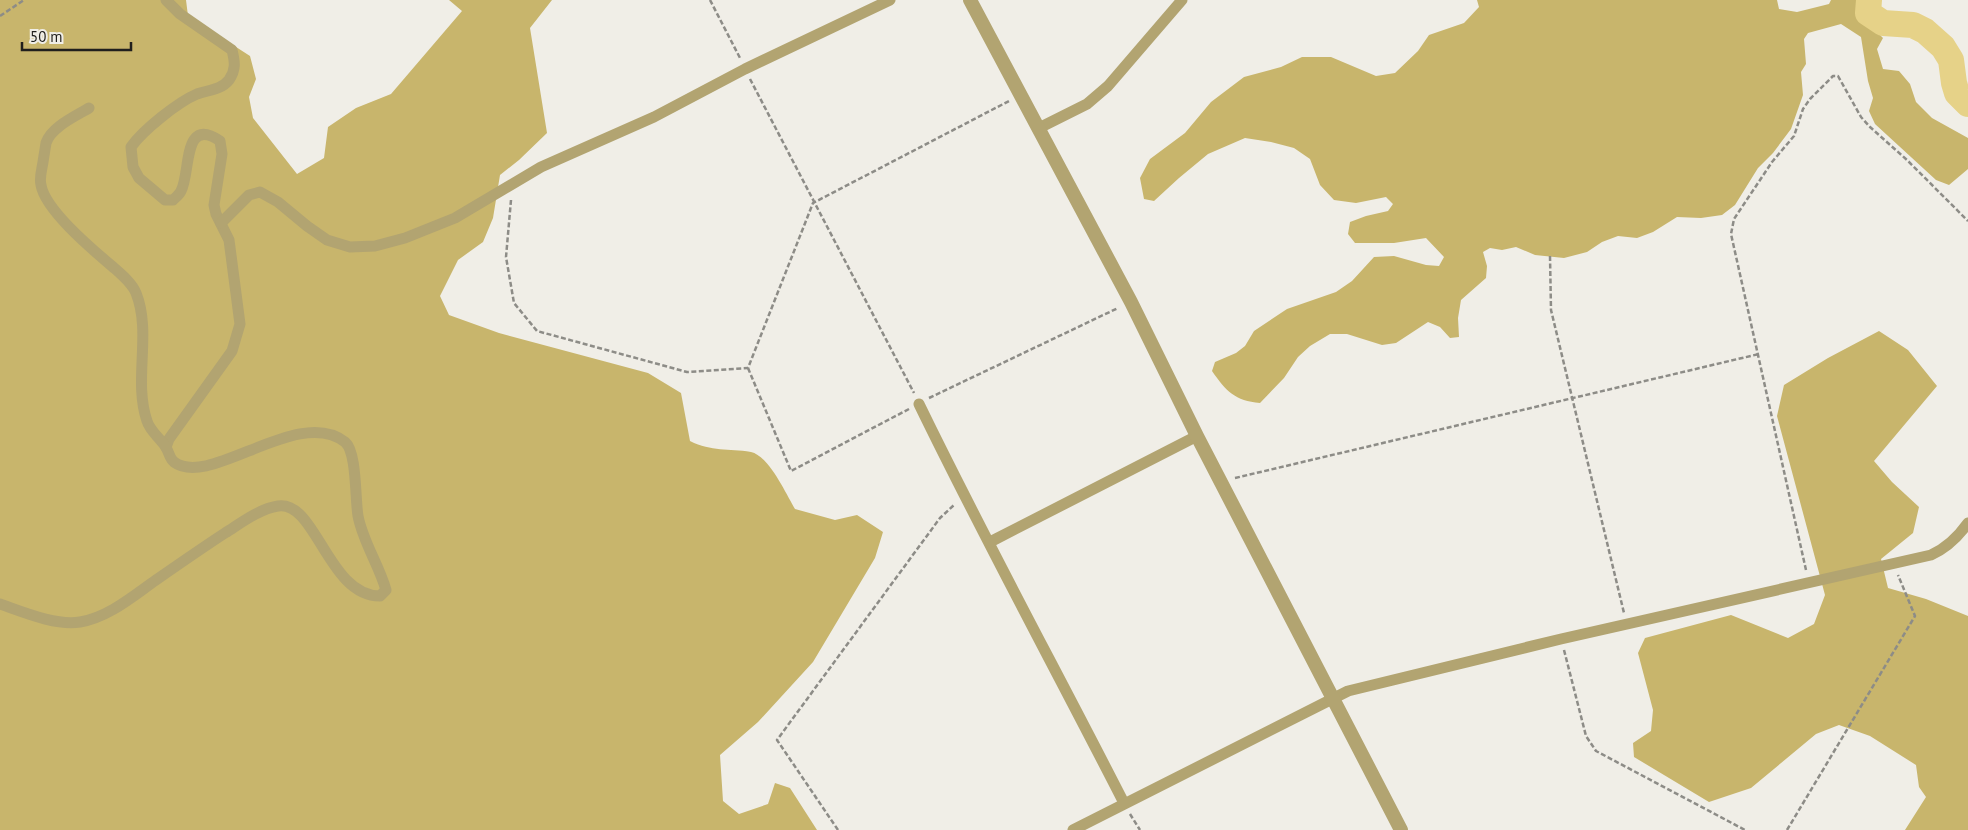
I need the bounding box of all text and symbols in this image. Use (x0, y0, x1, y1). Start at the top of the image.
scale bar (22, 20, 131, 52)
text: 50 m (30, 27, 63, 46)

